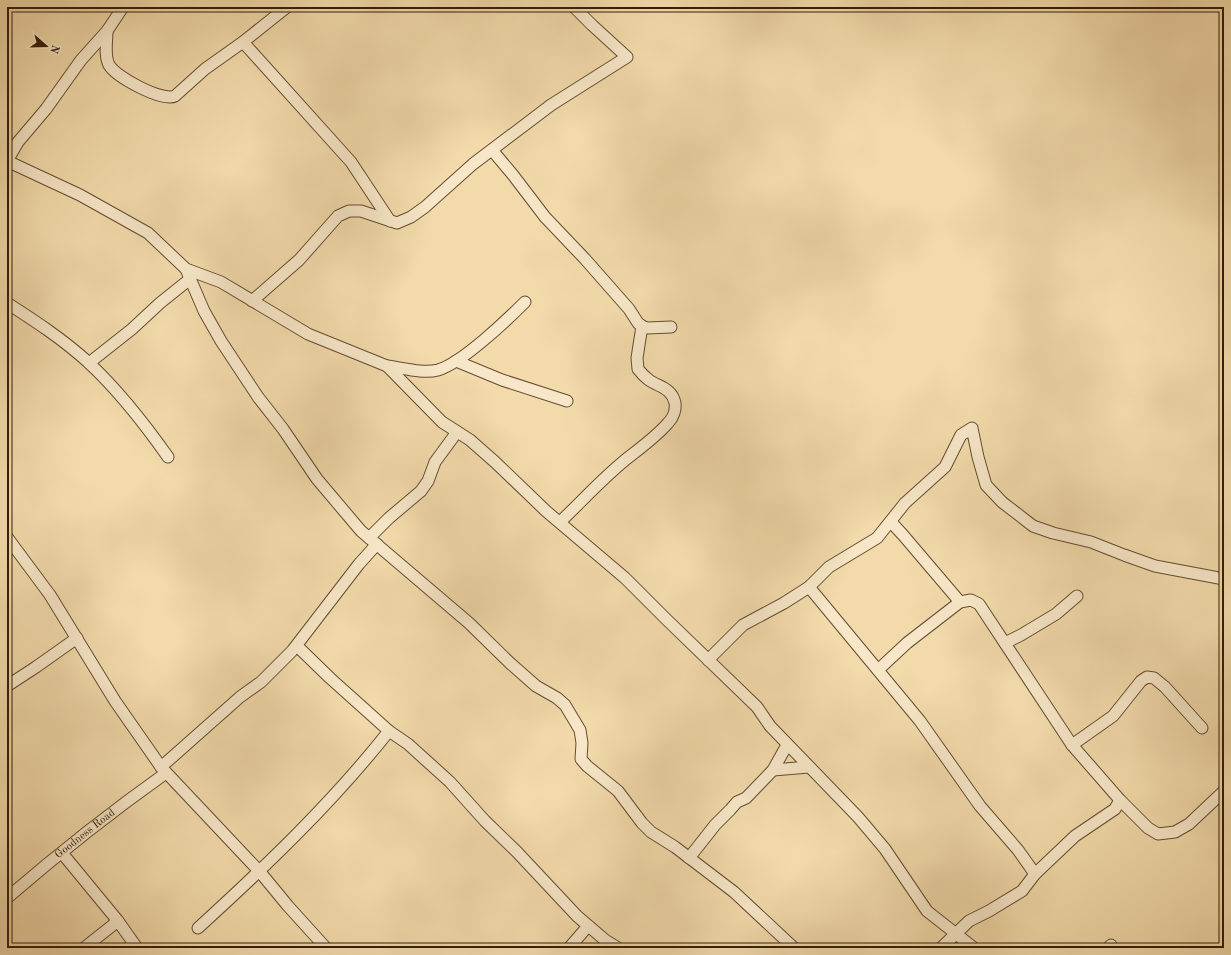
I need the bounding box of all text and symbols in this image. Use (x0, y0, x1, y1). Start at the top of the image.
north arrow (26, 26, 66, 66)
text: N (47, 43, 61, 55)
street label: Goodness Road (53, 807, 117, 861)

